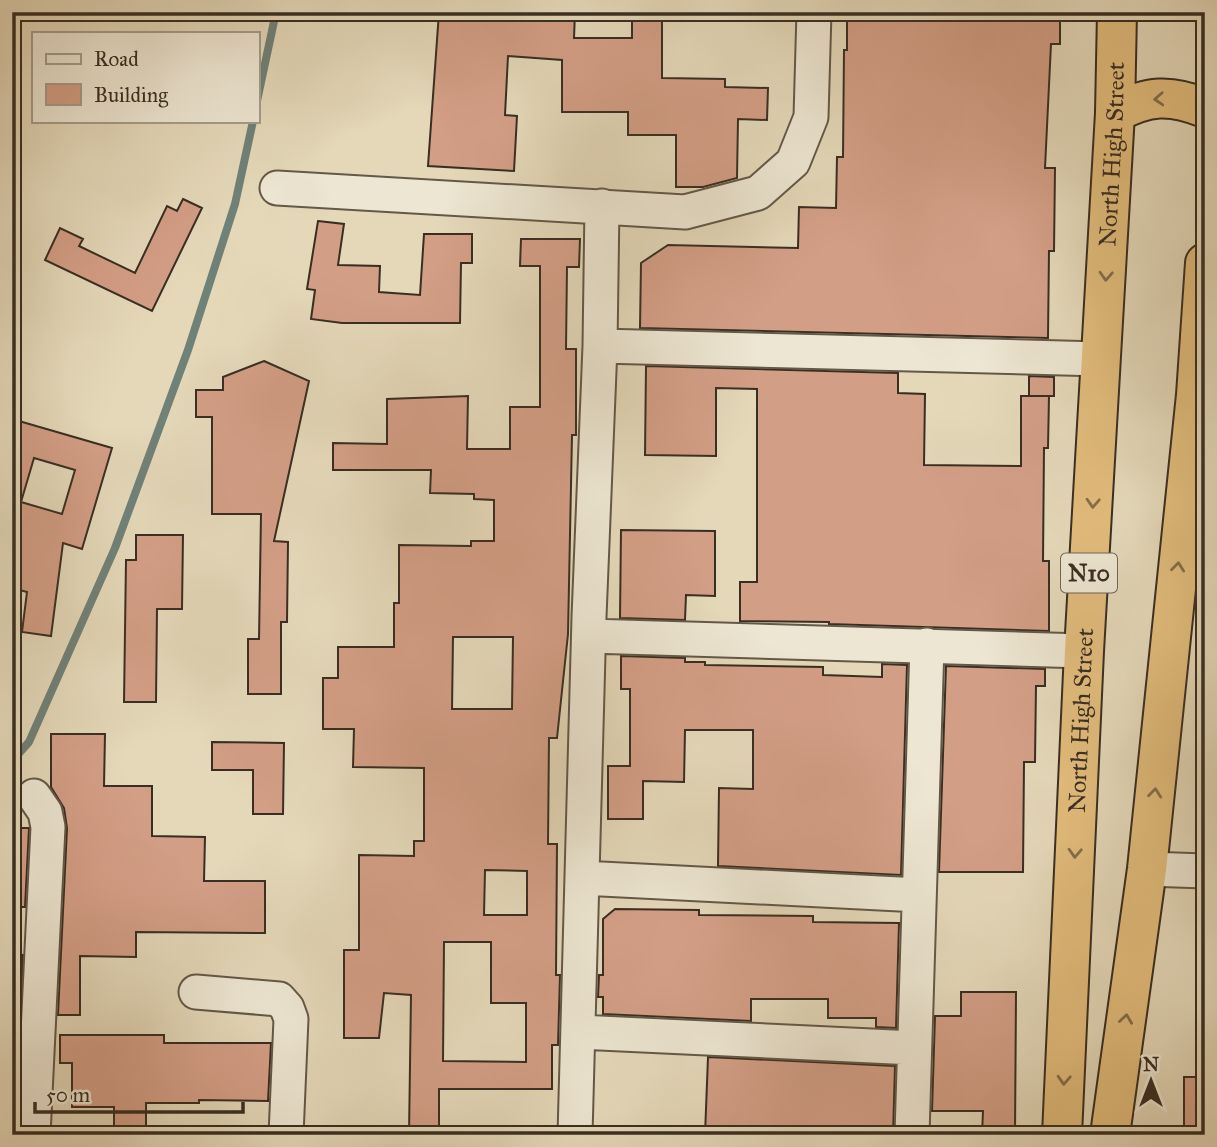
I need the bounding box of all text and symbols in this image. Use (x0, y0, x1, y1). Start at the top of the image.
legend (32, 32, 259, 122)
text: Road (94, 46, 139, 72)
street label: North High Street (1092, 61, 1131, 247)
text: Building (94, 82, 168, 108)
one-way arrow (1153, 92, 1164, 107)
one-way arrow (1098, 271, 1113, 282)
one-way arrow (1085, 498, 1100, 509)
road number: N10 (1061, 554, 1117, 593)
one-way arrow (1170, 561, 1185, 572)
street label: North High Street (1062, 627, 1100, 813)
one-way arrow (1147, 787, 1162, 799)
one-way arrow (1067, 848, 1082, 859)
one-way arrow (1118, 1013, 1133, 1024)
north arrow (1116, 1046, 1186, 1116)
text: N (1143, 1053, 1159, 1076)
scale bar (35, 1070, 243, 1114)
one-way arrow (1057, 1075, 1072, 1086)
text: 50 m (46, 1082, 91, 1108)

